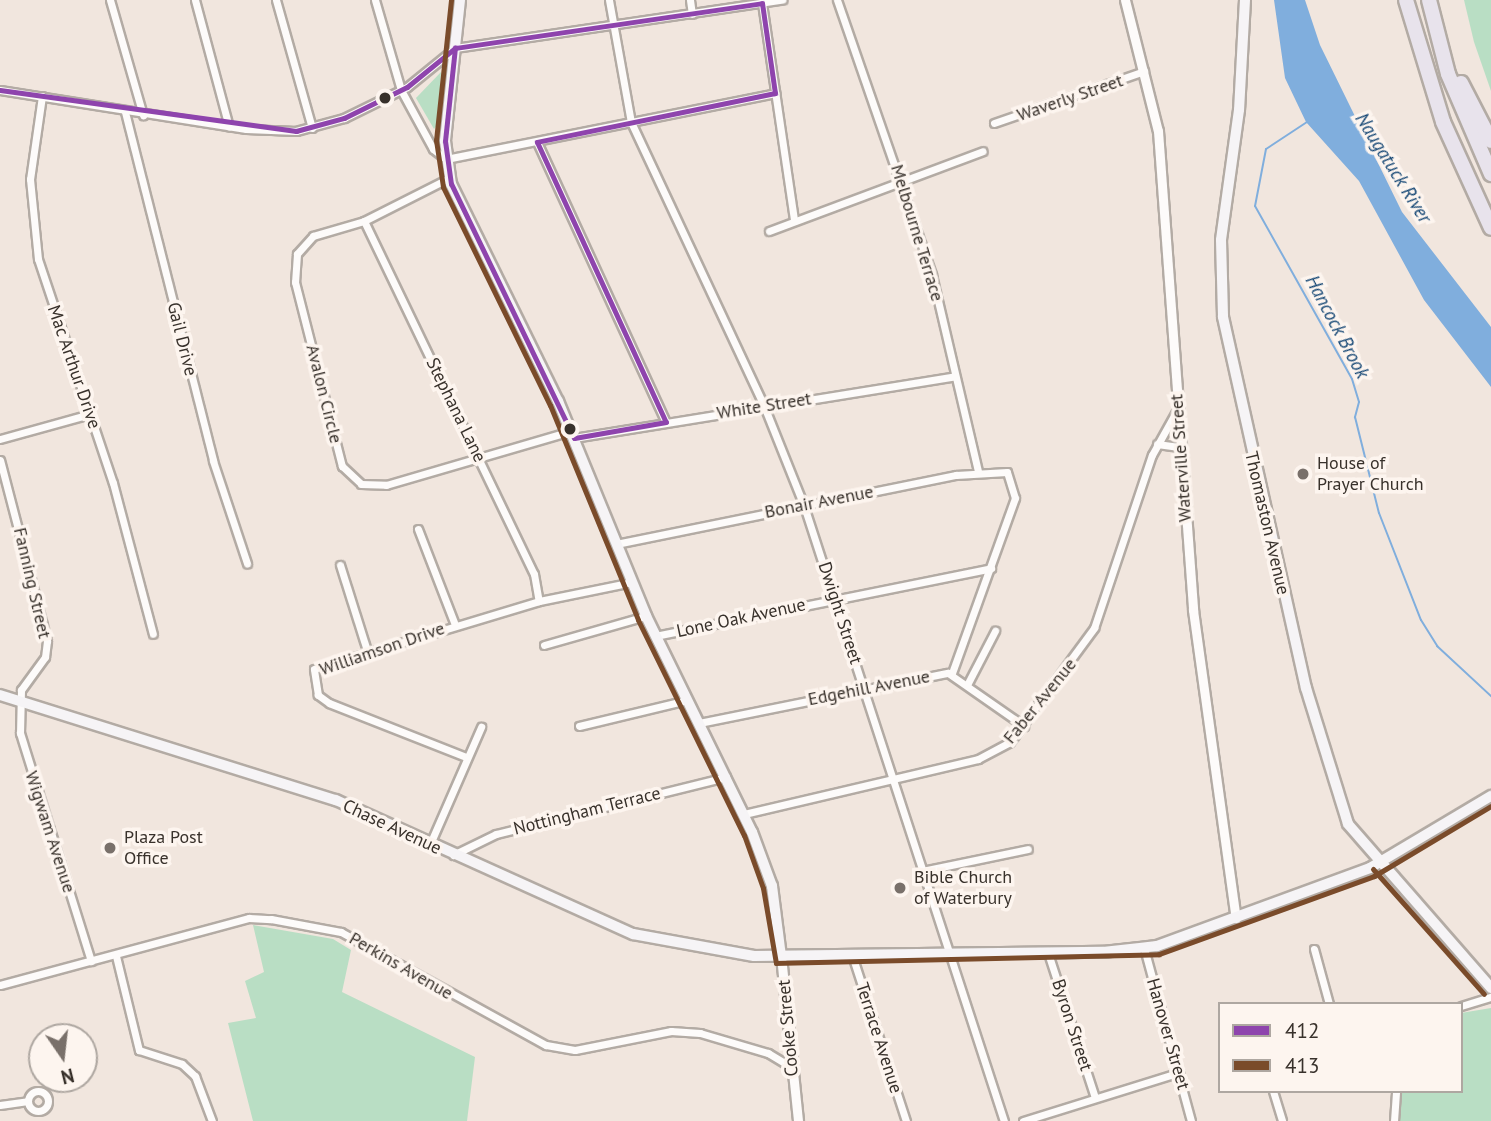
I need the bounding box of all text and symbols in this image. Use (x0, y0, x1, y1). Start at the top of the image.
street label: Waverly Street (1014, 70, 1126, 126)
unlabelled marker (378, 91, 392, 105)
water label: Naugatuck River (1350, 109, 1436, 227)
street label: Melbourne Terrace (886, 162, 948, 304)
water label: Hancock Brook (1300, 271, 1374, 383)
street label: Gail Drive (162, 300, 202, 378)
street label: Mac Arthur Drive (43, 302, 105, 432)
street label: Avalon Circle (301, 342, 347, 446)
street label: Stephana Lane (421, 354, 491, 466)
street label: White Street (715, 388, 813, 424)
street label: Waterville Street (1166, 393, 1196, 523)
unlabelled marker (563, 422, 577, 436)
street label: Thomaston Avenue (1240, 449, 1294, 597)
place label: House of Prayer Church (1317, 453, 1424, 496)
marker: House of Prayer Church (1295, 466, 1311, 482)
street label: Bonair Avenue (763, 481, 875, 523)
street label: Fanning Street (9, 525, 55, 641)
street label: Dwight Street (813, 559, 867, 667)
street label: Lone Oak Avenue (674, 594, 808, 642)
street label: Williamson Drive (317, 617, 447, 681)
street label: Faber Avenue (999, 654, 1081, 748)
street label: Edgehill Avenue (806, 666, 932, 710)
street label: Wigwam Avenue (20, 768, 80, 896)
street label: Nottingham Terrace (511, 782, 663, 840)
street label: Chase Avenue (339, 795, 445, 859)
place label: Plaza Post Office (124, 827, 203, 870)
marker: Plaza Post Office (102, 840, 118, 856)
place label: Bible Church of Waterbury (914, 867, 1012, 910)
marker: Bible Church of Waterbury (892, 880, 908, 896)
street label: Perkins Avenue (345, 928, 457, 1004)
street label: Byron Street (1047, 976, 1097, 1074)
street label: Hanover Street (1142, 976, 1194, 1092)
street label: Cooke Street (773, 979, 803, 1077)
street label: Terrace Avenue (851, 980, 907, 1096)
legend (1218, 1002, 1463, 1093)
text: 412 (1285, 1017, 1319, 1044)
north arrow (28, 1023, 98, 1093)
text: 413 (1285, 1052, 1319, 1079)
text: N (59, 1063, 77, 1090)

